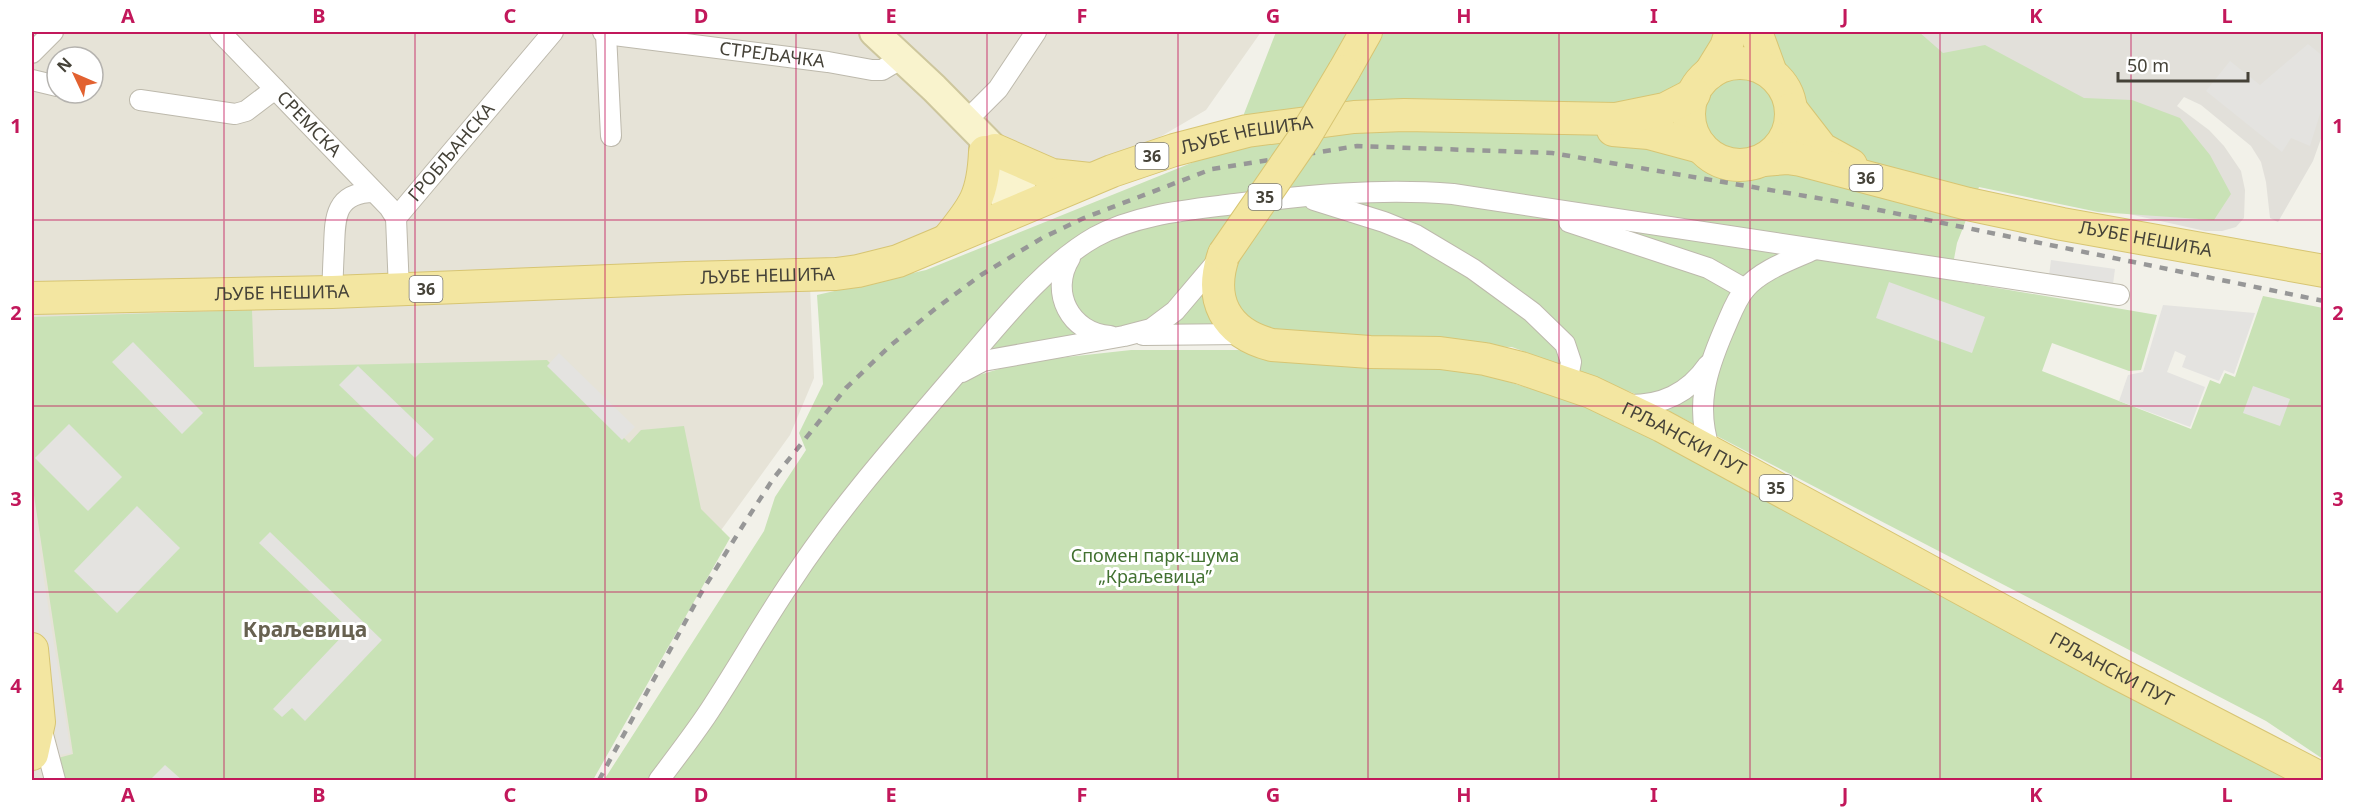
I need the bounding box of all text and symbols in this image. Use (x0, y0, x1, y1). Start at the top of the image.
text: A (121, 2, 135, 29)
text: B (312, 2, 326, 29)
text: C (504, 2, 517, 29)
text: D (694, 2, 708, 29)
text: E (885, 2, 897, 29)
text: F (1077, 2, 1087, 29)
text: G (1266, 2, 1280, 29)
text: H (1456, 2, 1472, 29)
text: I (1650, 2, 1658, 29)
text: J (1840, 2, 1848, 29)
text: K (2029, 2, 2043, 29)
text: L (2221, 2, 2233, 29)
street label: СТРЕЉАЧКА (718, 35, 827, 73)
north arrow (45, 45, 105, 105)
scale bar (2118, 45, 2248, 83)
text: N (52, 52, 77, 77)
text: 50 m (2127, 53, 2169, 77)
street label: СРЕМСКА (272, 85, 347, 162)
street label: ГРОБЉАНСКА (402, 97, 500, 206)
street label: ЉУБЕ НЕШИЋА (1178, 109, 1315, 159)
text: 1 (10, 112, 22, 139)
text: 1 (2332, 112, 2344, 139)
road number: 36 (1136, 143, 1168, 169)
road number: 36 (1850, 165, 1882, 191)
road number: 35 (1248, 184, 1282, 210)
street label: ЉУБЕ НЕШИЋА (2077, 214, 2215, 262)
street label: ЉУБЕ НЕШИЋА (700, 261, 836, 289)
road number: 36 (410, 276, 442, 302)
street label: ЉУБЕ НЕШИЋА (214, 278, 350, 305)
text: 2 (10, 299, 22, 326)
text: 2 (2332, 299, 2344, 326)
street label: ГРЉАНСКИ ПУТ (1618, 396, 1751, 481)
road number: 35 (1760, 475, 1792, 501)
text: 3 (10, 485, 22, 512)
text: 3 (2332, 485, 2344, 512)
park label: Спомен парк-шума „Краљевица” (1071, 543, 1239, 588)
district label: Краљевица (243, 615, 367, 643)
street label: ГРЉАНСКИ ПУТ (2046, 626, 2178, 711)
text: 4 (10, 672, 22, 699)
text: 4 (2332, 672, 2344, 699)
text: A (121, 781, 135, 808)
text: B (312, 781, 326, 808)
text: C (504, 781, 517, 808)
text: D (694, 781, 708, 808)
text: E (885, 781, 897, 808)
text: F (1077, 781, 1087, 808)
text: G (1266, 781, 1280, 808)
text: H (1456, 781, 1472, 808)
text: I (1650, 781, 1658, 808)
text: J (1840, 781, 1848, 808)
text: K (2029, 781, 2043, 808)
text: L (2221, 781, 2233, 808)

